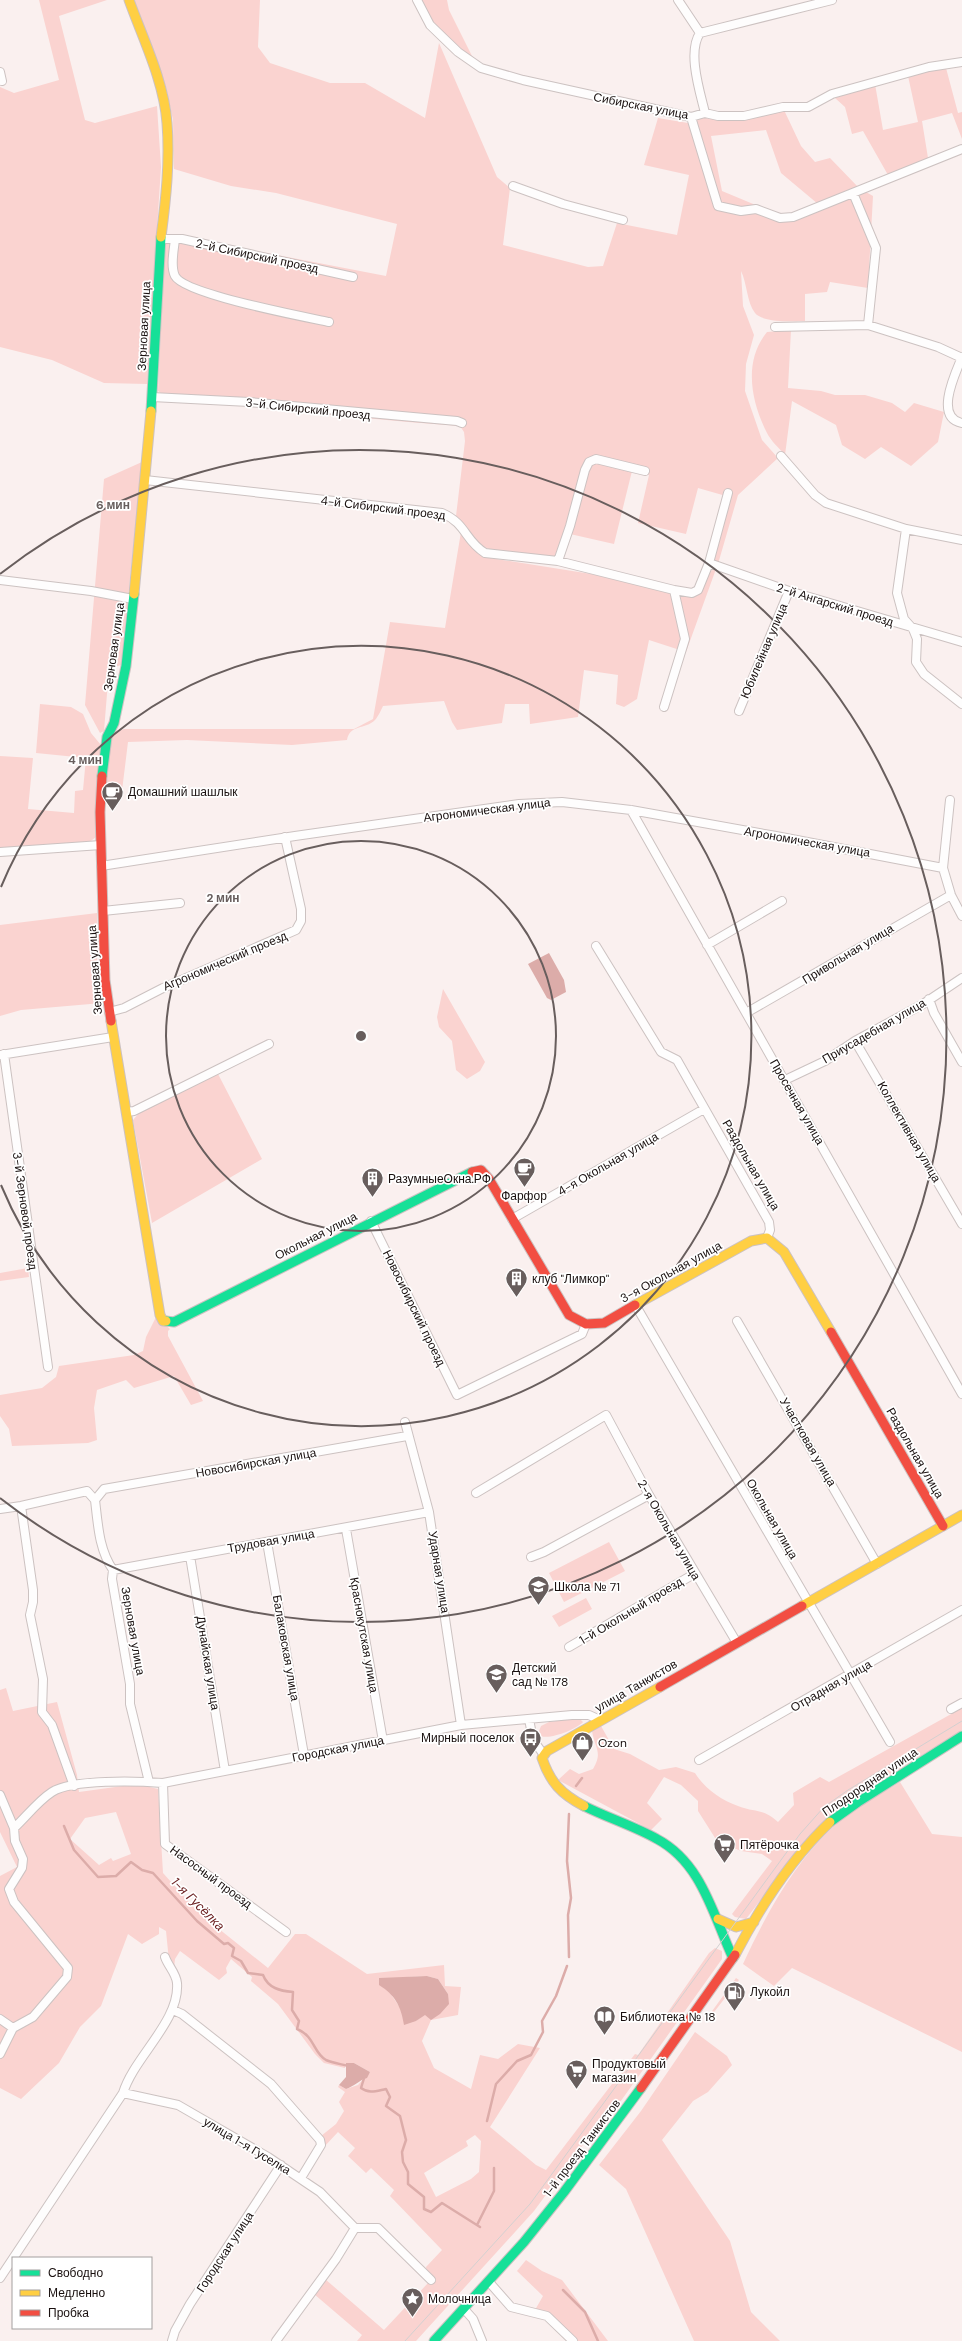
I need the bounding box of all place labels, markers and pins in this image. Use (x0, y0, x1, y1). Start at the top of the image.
cafe icon: Домашний шашлык (99, 779, 125, 812)
place label: Домашний шашлык (128, 784, 238, 800)
centre of rings (354, 1029, 368, 1043)
cafe icon: Фарфор (511, 1156, 537, 1189)
building icon: РазумныеОкна.РФ (359, 1166, 385, 1199)
place label: РазумныеОкна.РФ (388, 1171, 491, 1187)
place label: Фарфор (501, 1188, 547, 1204)
building icon: клуб "Лимкор" (503, 1266, 529, 1299)
place label: клуб "Лимкор" (532, 1271, 610, 1287)
school or university icon: Школа № 71 (526, 1574, 552, 1607)
place label: Школа № 71 (554, 1579, 620, 1595)
place label: Детский сад № 178 (512, 1660, 568, 1690)
school or university icon: Детский сад № 178 (483, 1662, 509, 1695)
bus stop icon: Мирный поселок (517, 1725, 543, 1758)
place label: Мирный поселок (421, 1730, 515, 1746)
shop icon: Ozon (570, 1730, 596, 1763)
place label: Ozon (598, 1735, 627, 1751)
supermarket icon: Пятёрочка (711, 1832, 737, 1865)
place label: Пятёрочка (740, 1837, 799, 1853)
fuel station icon: Лукойл (721, 1979, 747, 2012)
place label: Лукойл (750, 1984, 790, 2000)
library icon: Библиотека № 18 (591, 2004, 617, 2037)
place label: Библиотека № 18 (620, 2009, 716, 2025)
place label: Продуктовый магазин (592, 2056, 666, 2086)
supermarket icon: Продуктовый магазин (563, 2058, 589, 2091)
place icon: Молочница (399, 2286, 425, 2319)
place label: Молочница (428, 2291, 492, 2307)

